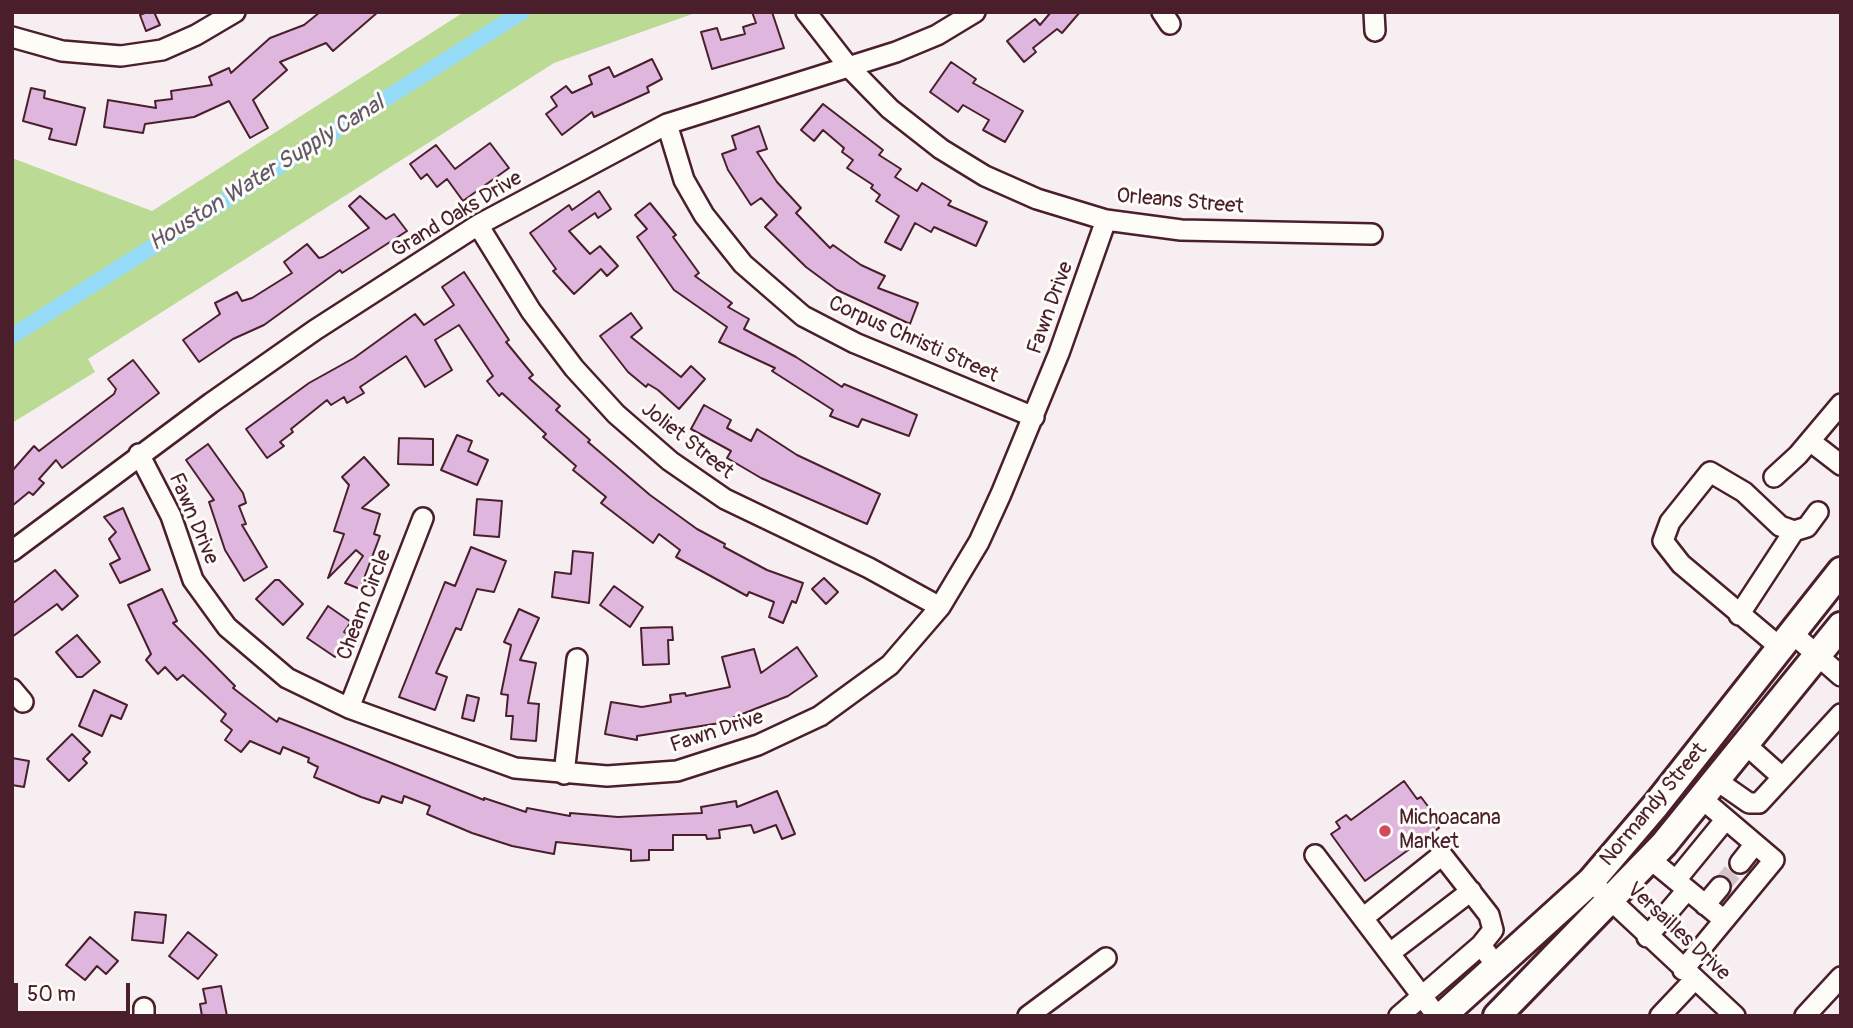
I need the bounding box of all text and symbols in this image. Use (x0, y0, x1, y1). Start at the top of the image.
water label: Houston Water Supply Canal (144, 90, 390, 258)
street label: Grand Oaks Drive (387, 166, 527, 264)
street label: Orleans Street (1115, 184, 1245, 220)
street label: Fawn Drive (1023, 258, 1079, 358)
street label: Corpus Christi Street (824, 291, 1002, 389)
street label: Joliet Street (636, 397, 738, 485)
street label: Fawn Drive (163, 470, 223, 568)
street label: Cheam Circle (332, 546, 398, 664)
street label: Fawn Drive (667, 705, 767, 759)
street label: Normandy Street (1595, 738, 1713, 872)
place label: Michoacana Market (1399, 806, 1501, 856)
marker: Michoacana Market (1377, 823, 1393, 839)
street label: Versailles Drive (1621, 878, 1735, 986)
scale bar (18, 968, 133, 1012)
text: 50 m (27, 981, 76, 1008)

